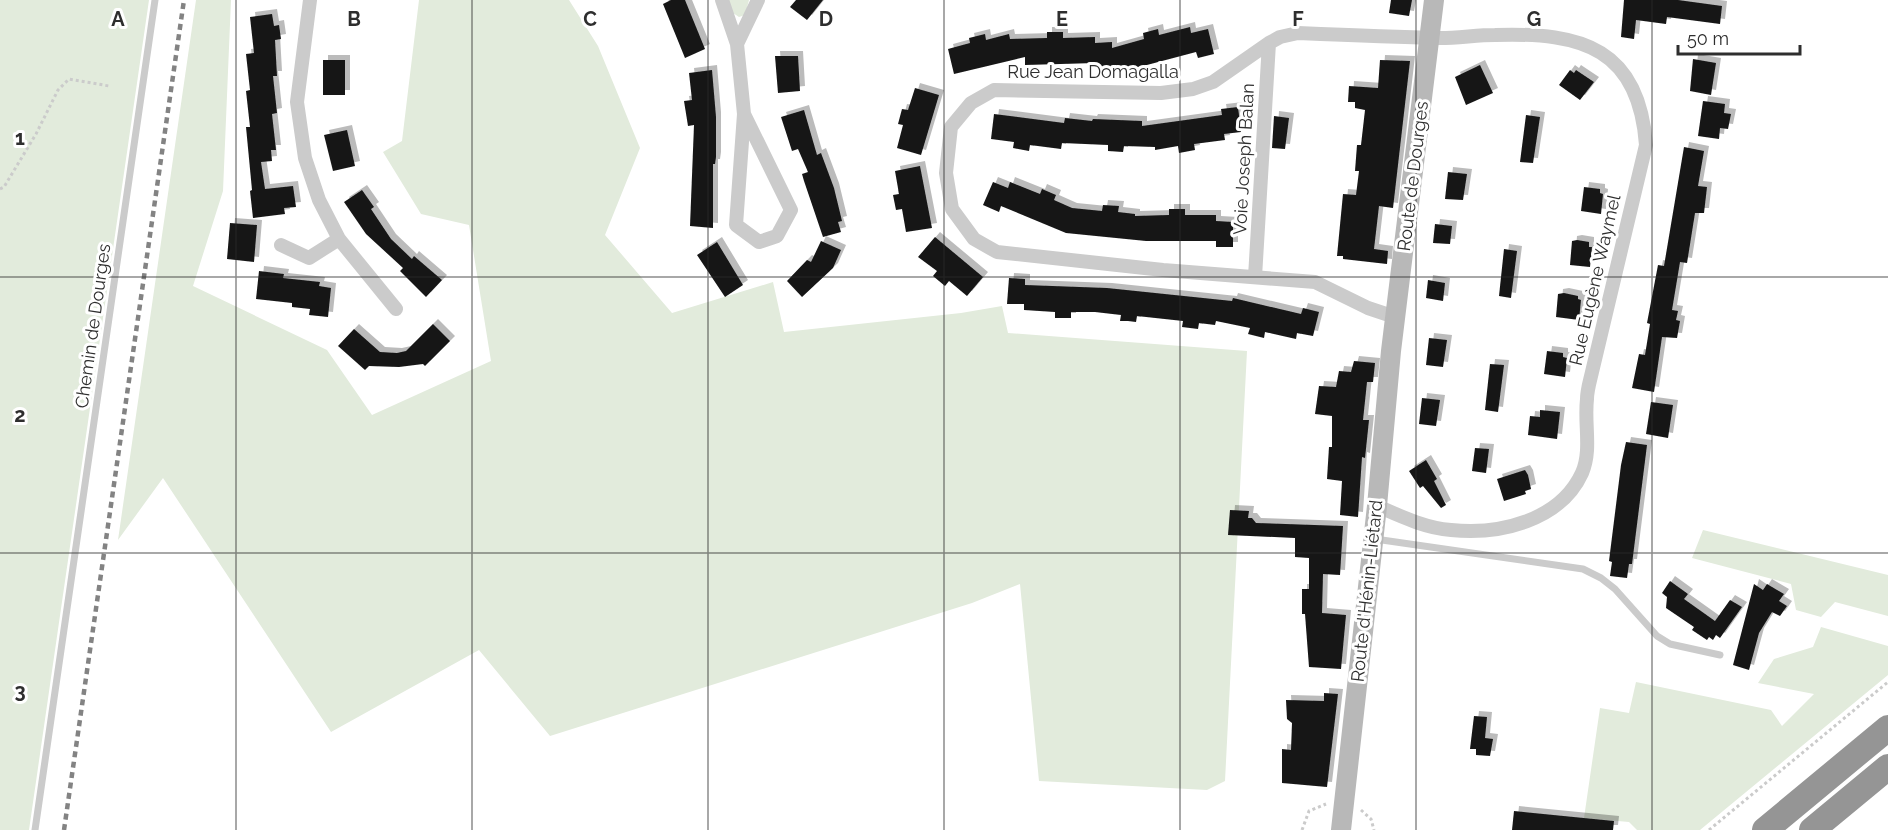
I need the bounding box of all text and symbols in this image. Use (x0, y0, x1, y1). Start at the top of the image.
text: A (111, 7, 125, 31)
text: B (347, 7, 361, 31)
text: C (583, 7, 597, 31)
text: D (819, 7, 833, 31)
text: E (1056, 7, 1068, 31)
text: F (1292, 7, 1304, 31)
text: G (1527, 7, 1541, 31)
scale bar (1678, 18, 1800, 56)
text: 50 m (1687, 28, 1729, 49)
street label: Rue Jean Domagalla (1007, 61, 1179, 82)
street label: Voie Joseph Balan (1229, 83, 1258, 235)
street label: Route de Dourges (1393, 99, 1432, 252)
text: 1 (15, 126, 25, 150)
street label: Rue Eugène Waymel (1565, 192, 1624, 367)
street label: Chemin de Dourges (71, 242, 114, 410)
text: 2 (14, 403, 26, 427)
street label: Route d'Hénin-Liétard (1347, 499, 1387, 683)
text: 3 (14, 679, 26, 703)

